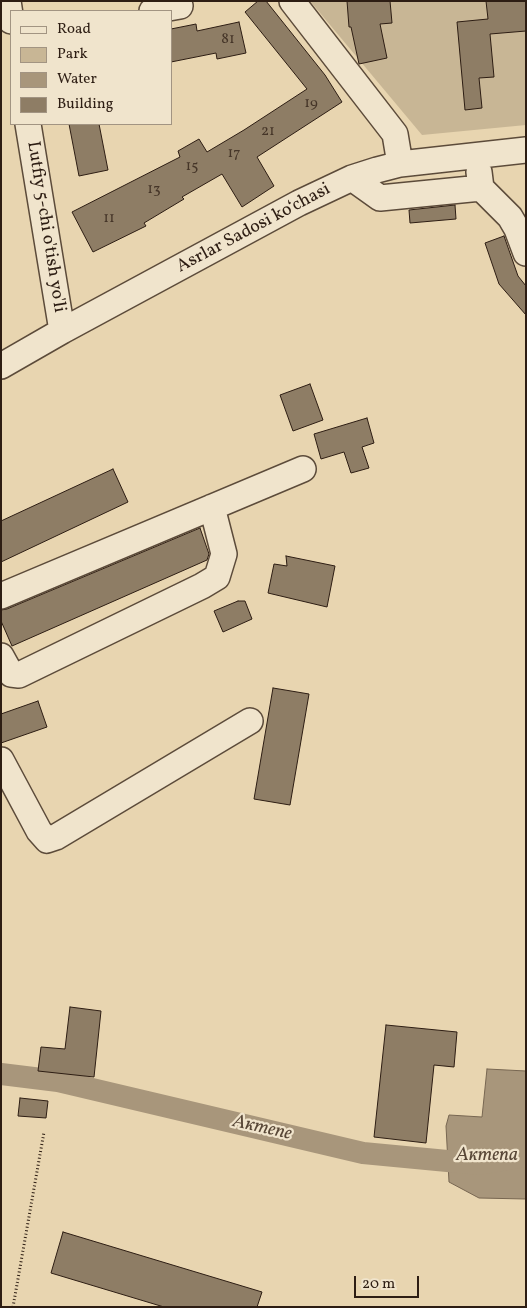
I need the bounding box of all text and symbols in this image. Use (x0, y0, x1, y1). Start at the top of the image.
legend (10, 10, 172, 125)
text: Road (57, 19, 91, 40)
house number: 81 (221, 31, 235, 49)
text: Park (57, 44, 88, 65)
text: Water (57, 69, 97, 90)
text: Building (57, 94, 113, 115)
house number: 19 (304, 95, 318, 113)
house number: 21 (261, 123, 275, 141)
street label: Lutfiy 5-chi o'tish yo'li (21, 140, 69, 314)
house number: 17 (227, 145, 241, 163)
house number: 15 (185, 158, 199, 176)
street label: Asrlar Sadosi ko‘chasi (173, 179, 335, 279)
house number: 13 (147, 181, 161, 199)
house number: 11 (103, 210, 115, 228)
water label: Актепе (230, 1111, 294, 1147)
water label: Актепа (456, 1146, 518, 1168)
scale bar (357, 1266, 422, 1298)
text: 20 m (362, 1274, 395, 1295)

